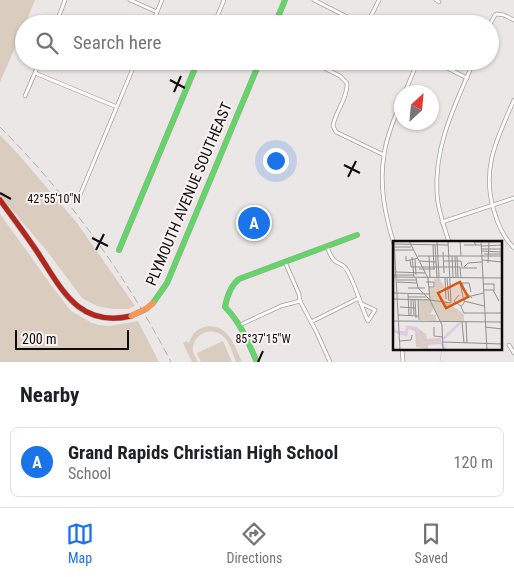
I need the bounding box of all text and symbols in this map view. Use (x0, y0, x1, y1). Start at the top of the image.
search box (15, 15, 499, 70)
icon: search (33, 29, 61, 57)
text: Search here (73, 31, 161, 54)
north arrow (394, 85, 439, 130)
street label: PLYMOUTH AVENUE SOUTHEAST (142, 99, 236, 288)
your location (263, 148, 289, 174)
text: 42°55'10"N (27, 192, 81, 206)
pin: A (238, 204, 270, 242)
inset map (393, 241, 502, 350)
scale bar (15, 327, 129, 350)
text: 200 m (22, 331, 57, 347)
text: 85°37'15"W (235, 332, 291, 346)
text: Nearby (20, 383, 79, 407)
text: Grand Rapids Christian High School (68, 441, 338, 464)
text: A (32, 453, 42, 472)
text: 120 m (454, 453, 493, 472)
text: School (68, 464, 111, 483)
tab: Map (66, 520, 94, 566)
tab: Directions (226, 520, 282, 566)
tab: Saved (415, 520, 448, 566)

